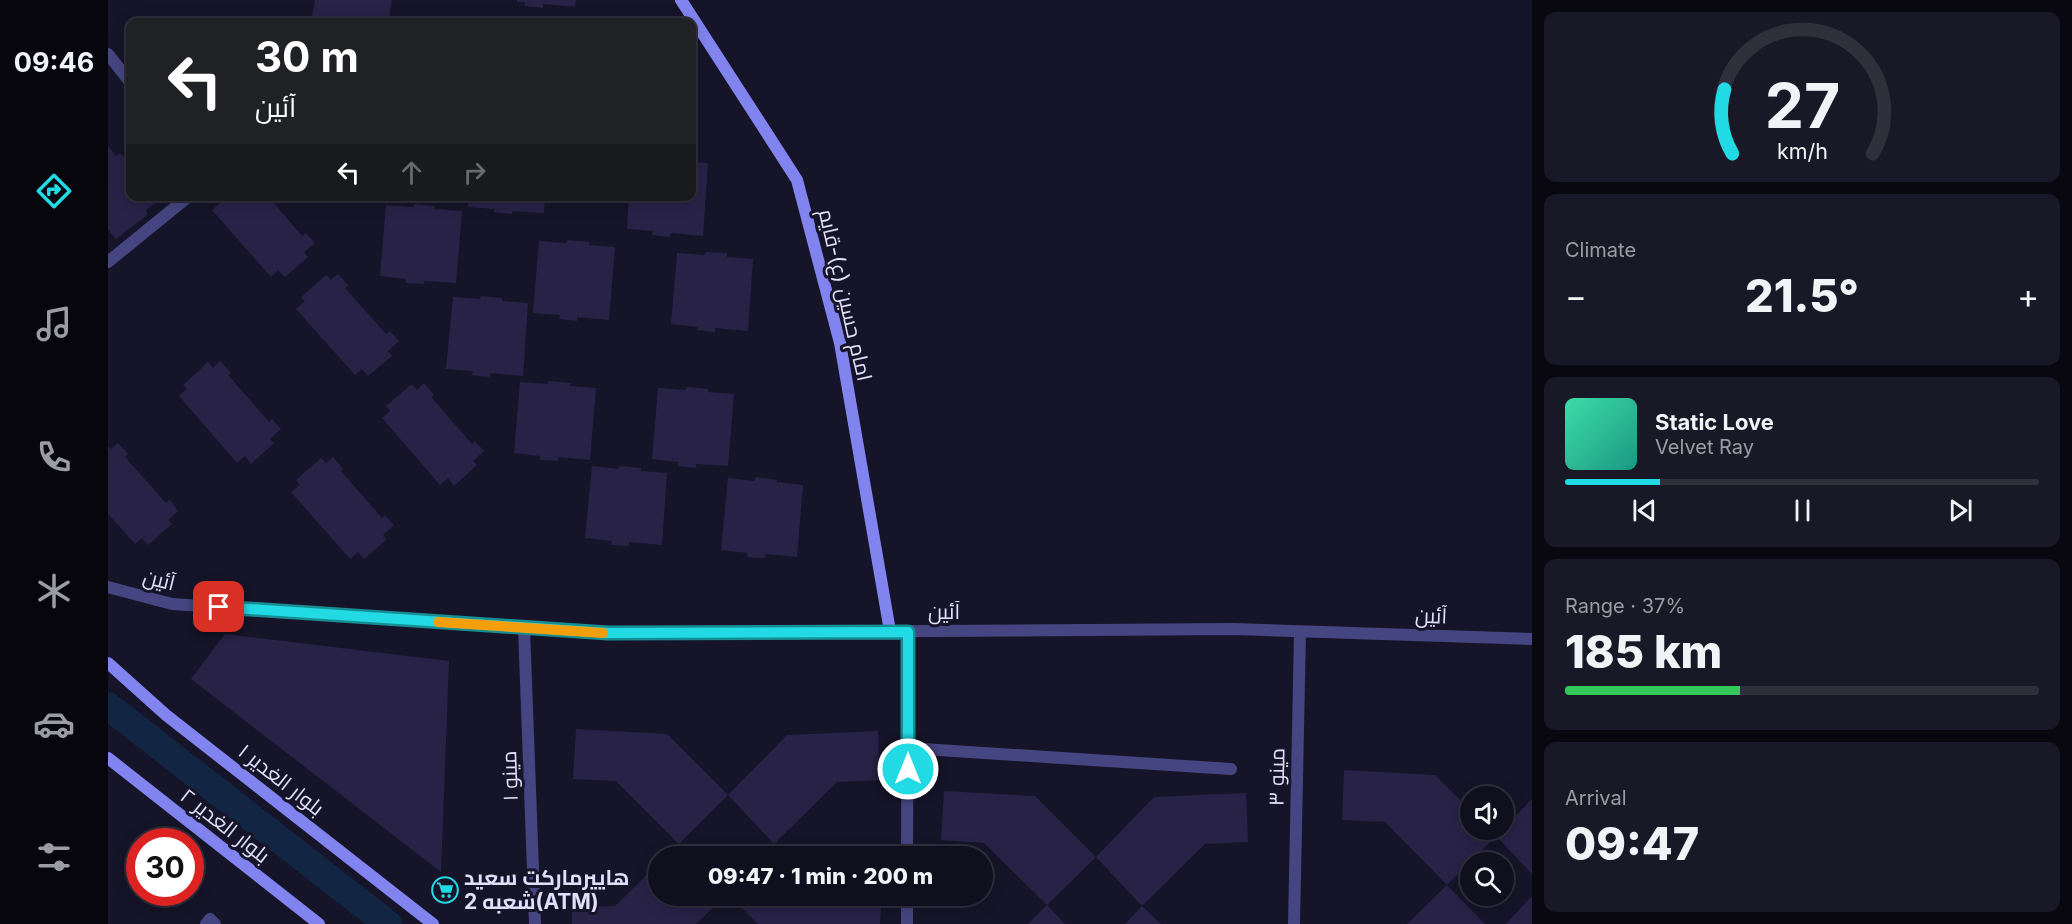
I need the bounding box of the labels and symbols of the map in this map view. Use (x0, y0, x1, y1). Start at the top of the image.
street label: امام حسین (ع)-قایم (812, 206, 877, 384)
street label: آئین (140, 564, 178, 597)
pin (193, 581, 244, 632)
street label: آئین (928, 599, 960, 625)
street label: آئین (1415, 602, 1448, 630)
position arrow (876, 737, 940, 801)
street label: بلوار الغدیر ۱ (234, 738, 329, 821)
street label: مینو ۳ (1263, 748, 1290, 806)
street label: مینو ۱ (496, 750, 523, 802)
street label: بلوار الغدیر ۲ (176, 783, 275, 868)
speed limit sign: 30 (126, 828, 204, 906)
place label: هایپرمارکت سعید شعبه 2(ATM) (464, 865, 629, 914)
supermarket icon: هایپرمارکت سعید شعبه 2(ATM) (430, 875, 460, 905)

